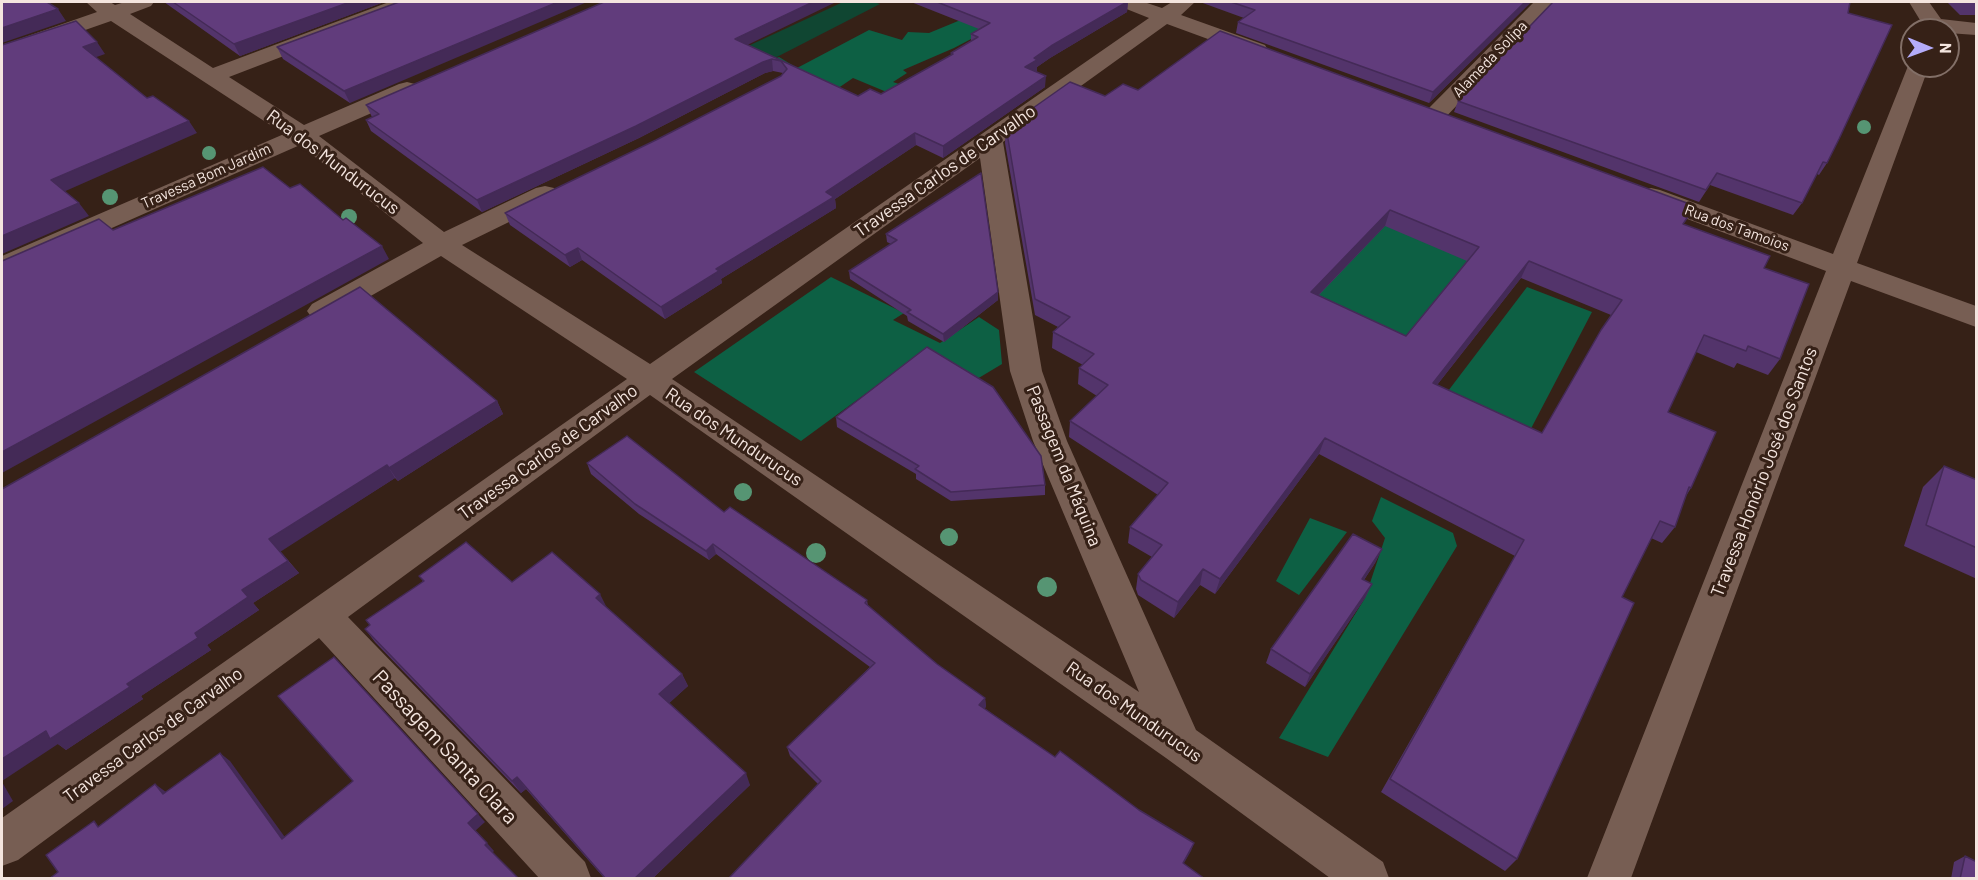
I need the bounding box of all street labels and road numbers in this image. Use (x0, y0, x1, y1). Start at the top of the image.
street label: Alameda Solipa (1449, 17, 1531, 101)
street label: Travessa Carlos de Carvalho (850, 100, 1040, 242)
street label: Rua dos Mundurucus (262, 105, 404, 219)
street label: Travessa Bom Jardim (139, 139, 273, 213)
street label: Rua dos Tamoios (1682, 201, 1792, 255)
street label: Travessa Honório José dos Santos (1706, 344, 1822, 600)
street label: Travessa Carlos de Carvalho (454, 380, 642, 524)
street label: Passagem da Máquina (1022, 382, 1106, 550)
street label: Rua dos Mundurucus (661, 383, 807, 491)
street label: Rua dos Mundurucus (1062, 657, 1206, 767)
street label: Travessa Carlos de Carvalho (59, 663, 247, 807)
street label: Passagem Santa Clara (367, 665, 523, 829)

